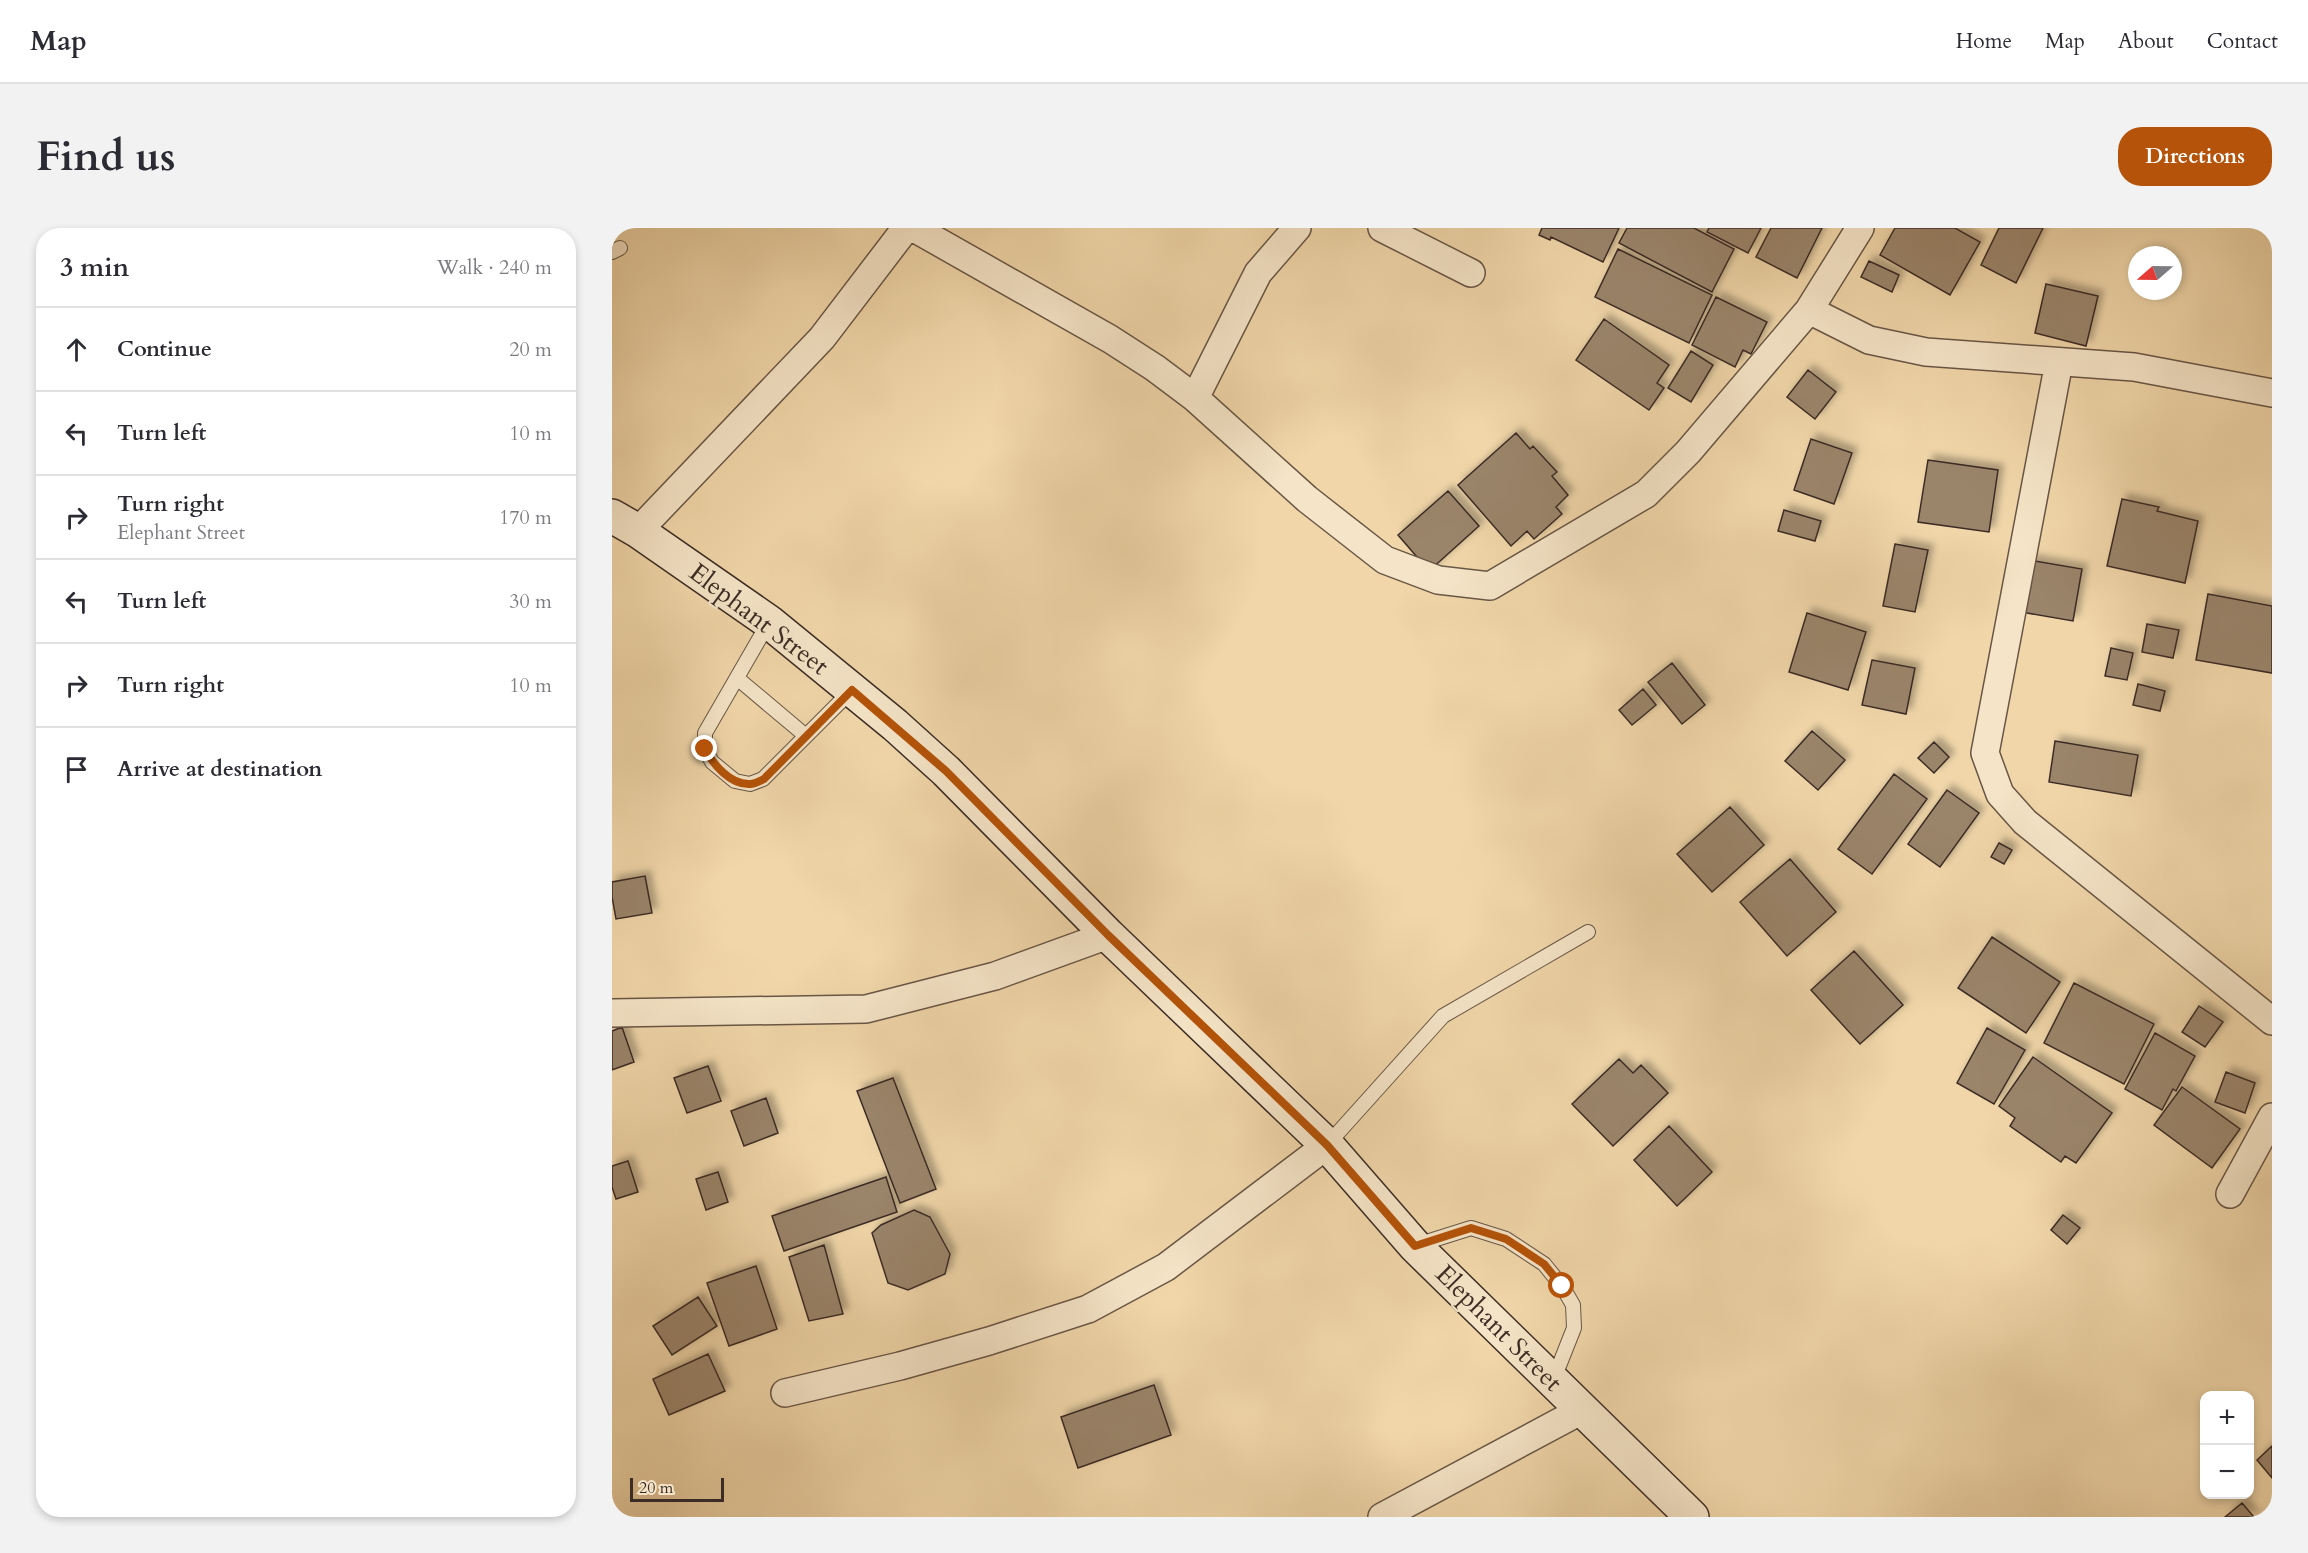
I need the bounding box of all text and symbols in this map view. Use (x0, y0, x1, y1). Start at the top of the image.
text: Map (30, 22, 87, 60)
text: Home (1956, 27, 2012, 56)
text: Map (2045, 27, 2085, 56)
text: About (2118, 27, 2174, 56)
text: Contact (2207, 27, 2278, 56)
button: Directions (2118, 127, 2272, 186)
text: Find us (36, 128, 176, 185)
north arrow (2128, 246, 2182, 300)
text: 3 min (60, 250, 129, 285)
text: Walk · 240 m (437, 254, 552, 281)
icon: ahead (60, 333, 93, 366)
text: Continue (117, 334, 212, 364)
text: 20 m (509, 336, 552, 363)
icon: left (60, 417, 93, 450)
text: Turn left (117, 418, 206, 448)
text: 10 m (509, 420, 552, 447)
text: Turn right (117, 489, 224, 519)
icon: right (60, 501, 93, 534)
text: 170 m (499, 504, 552, 531)
text: Elephant Street (117, 519, 245, 546)
street label: Elephant Street (682, 555, 836, 683)
icon: left (60, 585, 93, 618)
text: Turn left (117, 586, 206, 616)
text: 30 m (509, 588, 552, 615)
icon: right (60, 669, 93, 702)
text: Turn right (117, 670, 224, 700)
text: 10 m (509, 672, 552, 699)
route end (691, 735, 717, 761)
icon: arrive (60, 753, 93, 786)
text: Arrive at destination (117, 754, 322, 784)
street label: Elephant Street (1428, 1257, 1570, 1399)
route start (1548, 1272, 1574, 1298)
map controls (2200, 1391, 2254, 1499)
button: + (2200, 1391, 2254, 1445)
button: − (2200, 1445, 2254, 1499)
scale bar (630, 1475, 724, 1502)
text: 20 m (639, 1477, 673, 1499)

